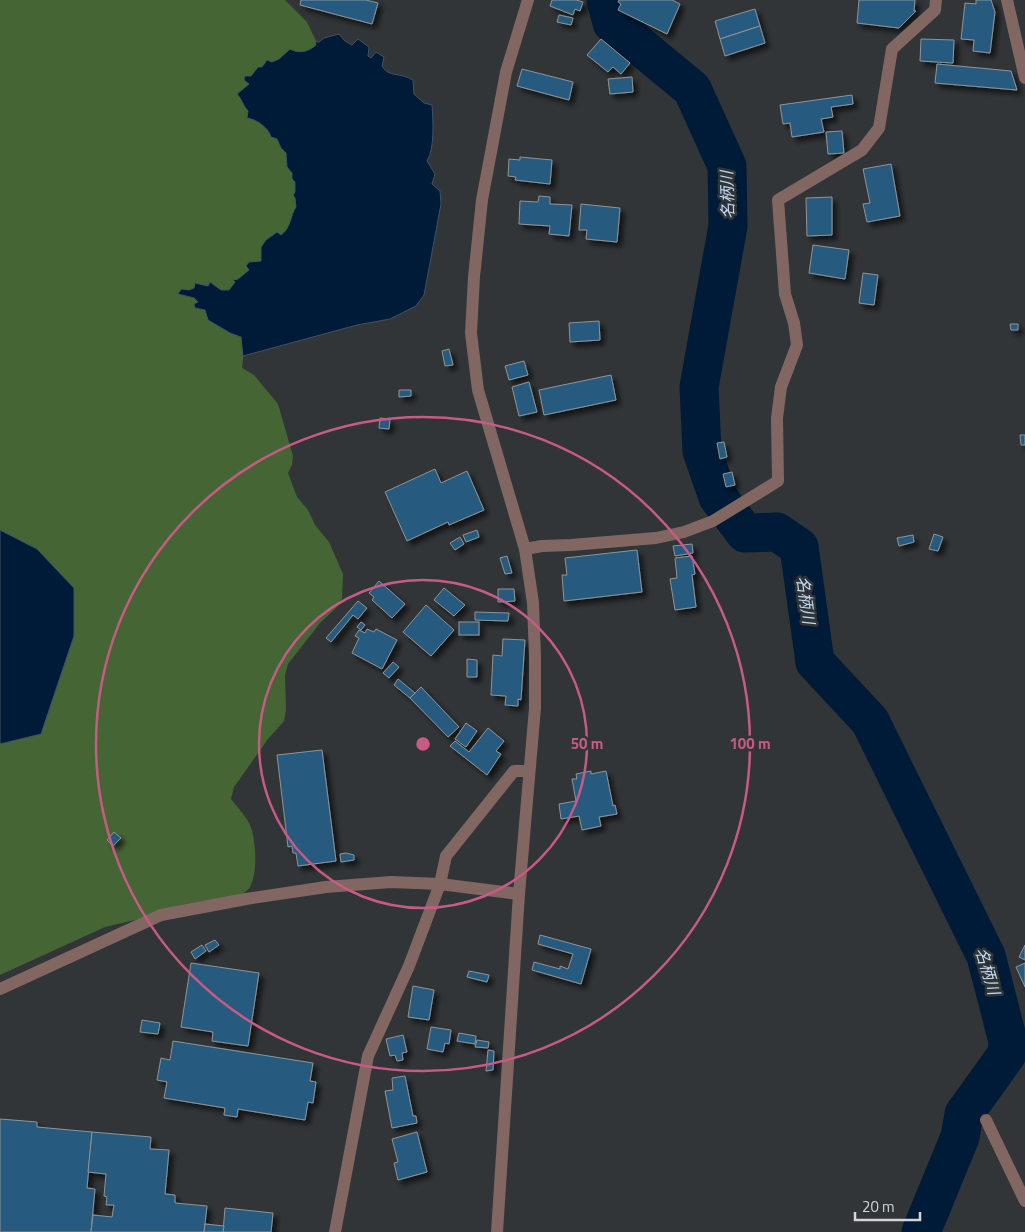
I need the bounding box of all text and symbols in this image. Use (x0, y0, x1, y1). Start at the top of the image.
water label: 名柄川 (714, 169, 740, 219)
water label: 名柄川 (791, 575, 822, 627)
text: 50 m (571, 732, 603, 755)
text: 100 m (729, 732, 771, 755)
centre of rings (414, 735, 432, 753)
water label: 名柄川 (970, 945, 1007, 999)
scale bar (855, 1190, 920, 1222)
text: 20 m (862, 1195, 895, 1218)

